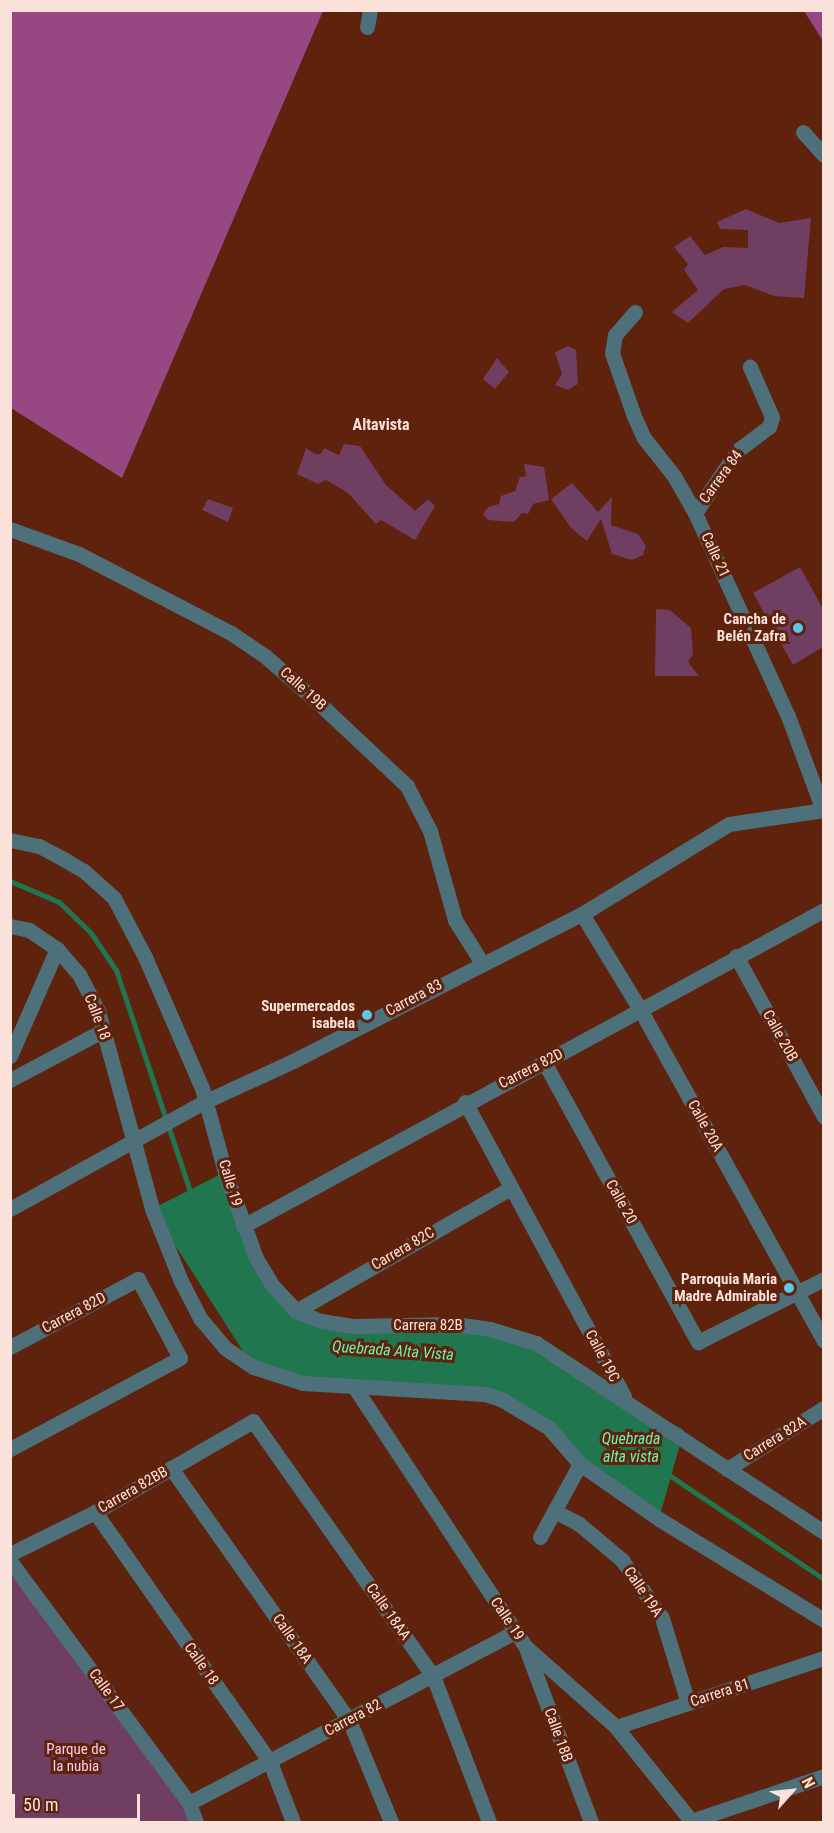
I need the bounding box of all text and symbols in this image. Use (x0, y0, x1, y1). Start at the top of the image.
district label: Altavista (353, 415, 409, 435)
street label: Carrera 84 (696, 447, 746, 507)
street label: Calle 21 (697, 530, 733, 580)
place label: Cancha de Belén Zafra (717, 610, 786, 645)
marker: Cancha de Belén Zafra (791, 621, 805, 635)
street label: Calle 19B (276, 664, 330, 714)
street label: Carrera 83 (383, 976, 445, 1020)
street label: Calle 18 (80, 991, 114, 1043)
place label: Supermercados isabela (261, 997, 355, 1032)
street label: Calle 20B (759, 1007, 801, 1065)
marker: Supermercados isabela (360, 1008, 374, 1022)
street label: Carrera 82D (496, 1045, 566, 1093)
street label: Calle 20A (683, 1097, 727, 1155)
street label: Calle 19 (214, 1157, 246, 1209)
street label: Calle 20 (602, 1177, 640, 1227)
street label: Carrera 82C (368, 1224, 438, 1274)
place label: Parroquia Maria Madre Admirable (674, 1270, 777, 1305)
marker: Parroquia Maria Madre Admirable (782, 1281, 796, 1295)
street label: Carrera 82D (39, 1289, 109, 1337)
street label: Carrera 82B (393, 1317, 463, 1335)
street label: Calle 19C (581, 1327, 623, 1385)
water label: Quebrada Alta Vista (332, 1337, 454, 1365)
street label: Carrera 82A (741, 1413, 809, 1465)
water label: Quebrada alta vista (602, 1429, 660, 1467)
street label: Carrera 82BB (95, 1463, 171, 1517)
street label: Calle 19A (620, 1564, 666, 1620)
street label: Calle 18AA (362, 1580, 414, 1644)
street label: Calle 19 (486, 1594, 528, 1644)
street label: Calle 18A (268, 1611, 316, 1667)
street label: Calle 18 (180, 1639, 222, 1689)
street label: Calle 17 (85, 1665, 127, 1715)
street label: Carrera 81 (688, 1675, 752, 1711)
street label: Carrera 82 (322, 1696, 384, 1740)
street label: Calle 18B (540, 1706, 576, 1764)
park label: Parque de la nubia (46, 1740, 106, 1775)
north arrow (762, 1761, 822, 1821)
text: N (798, 1774, 819, 1791)
scale bar (15, 1782, 142, 1820)
text: 50 m (23, 1794, 58, 1815)

